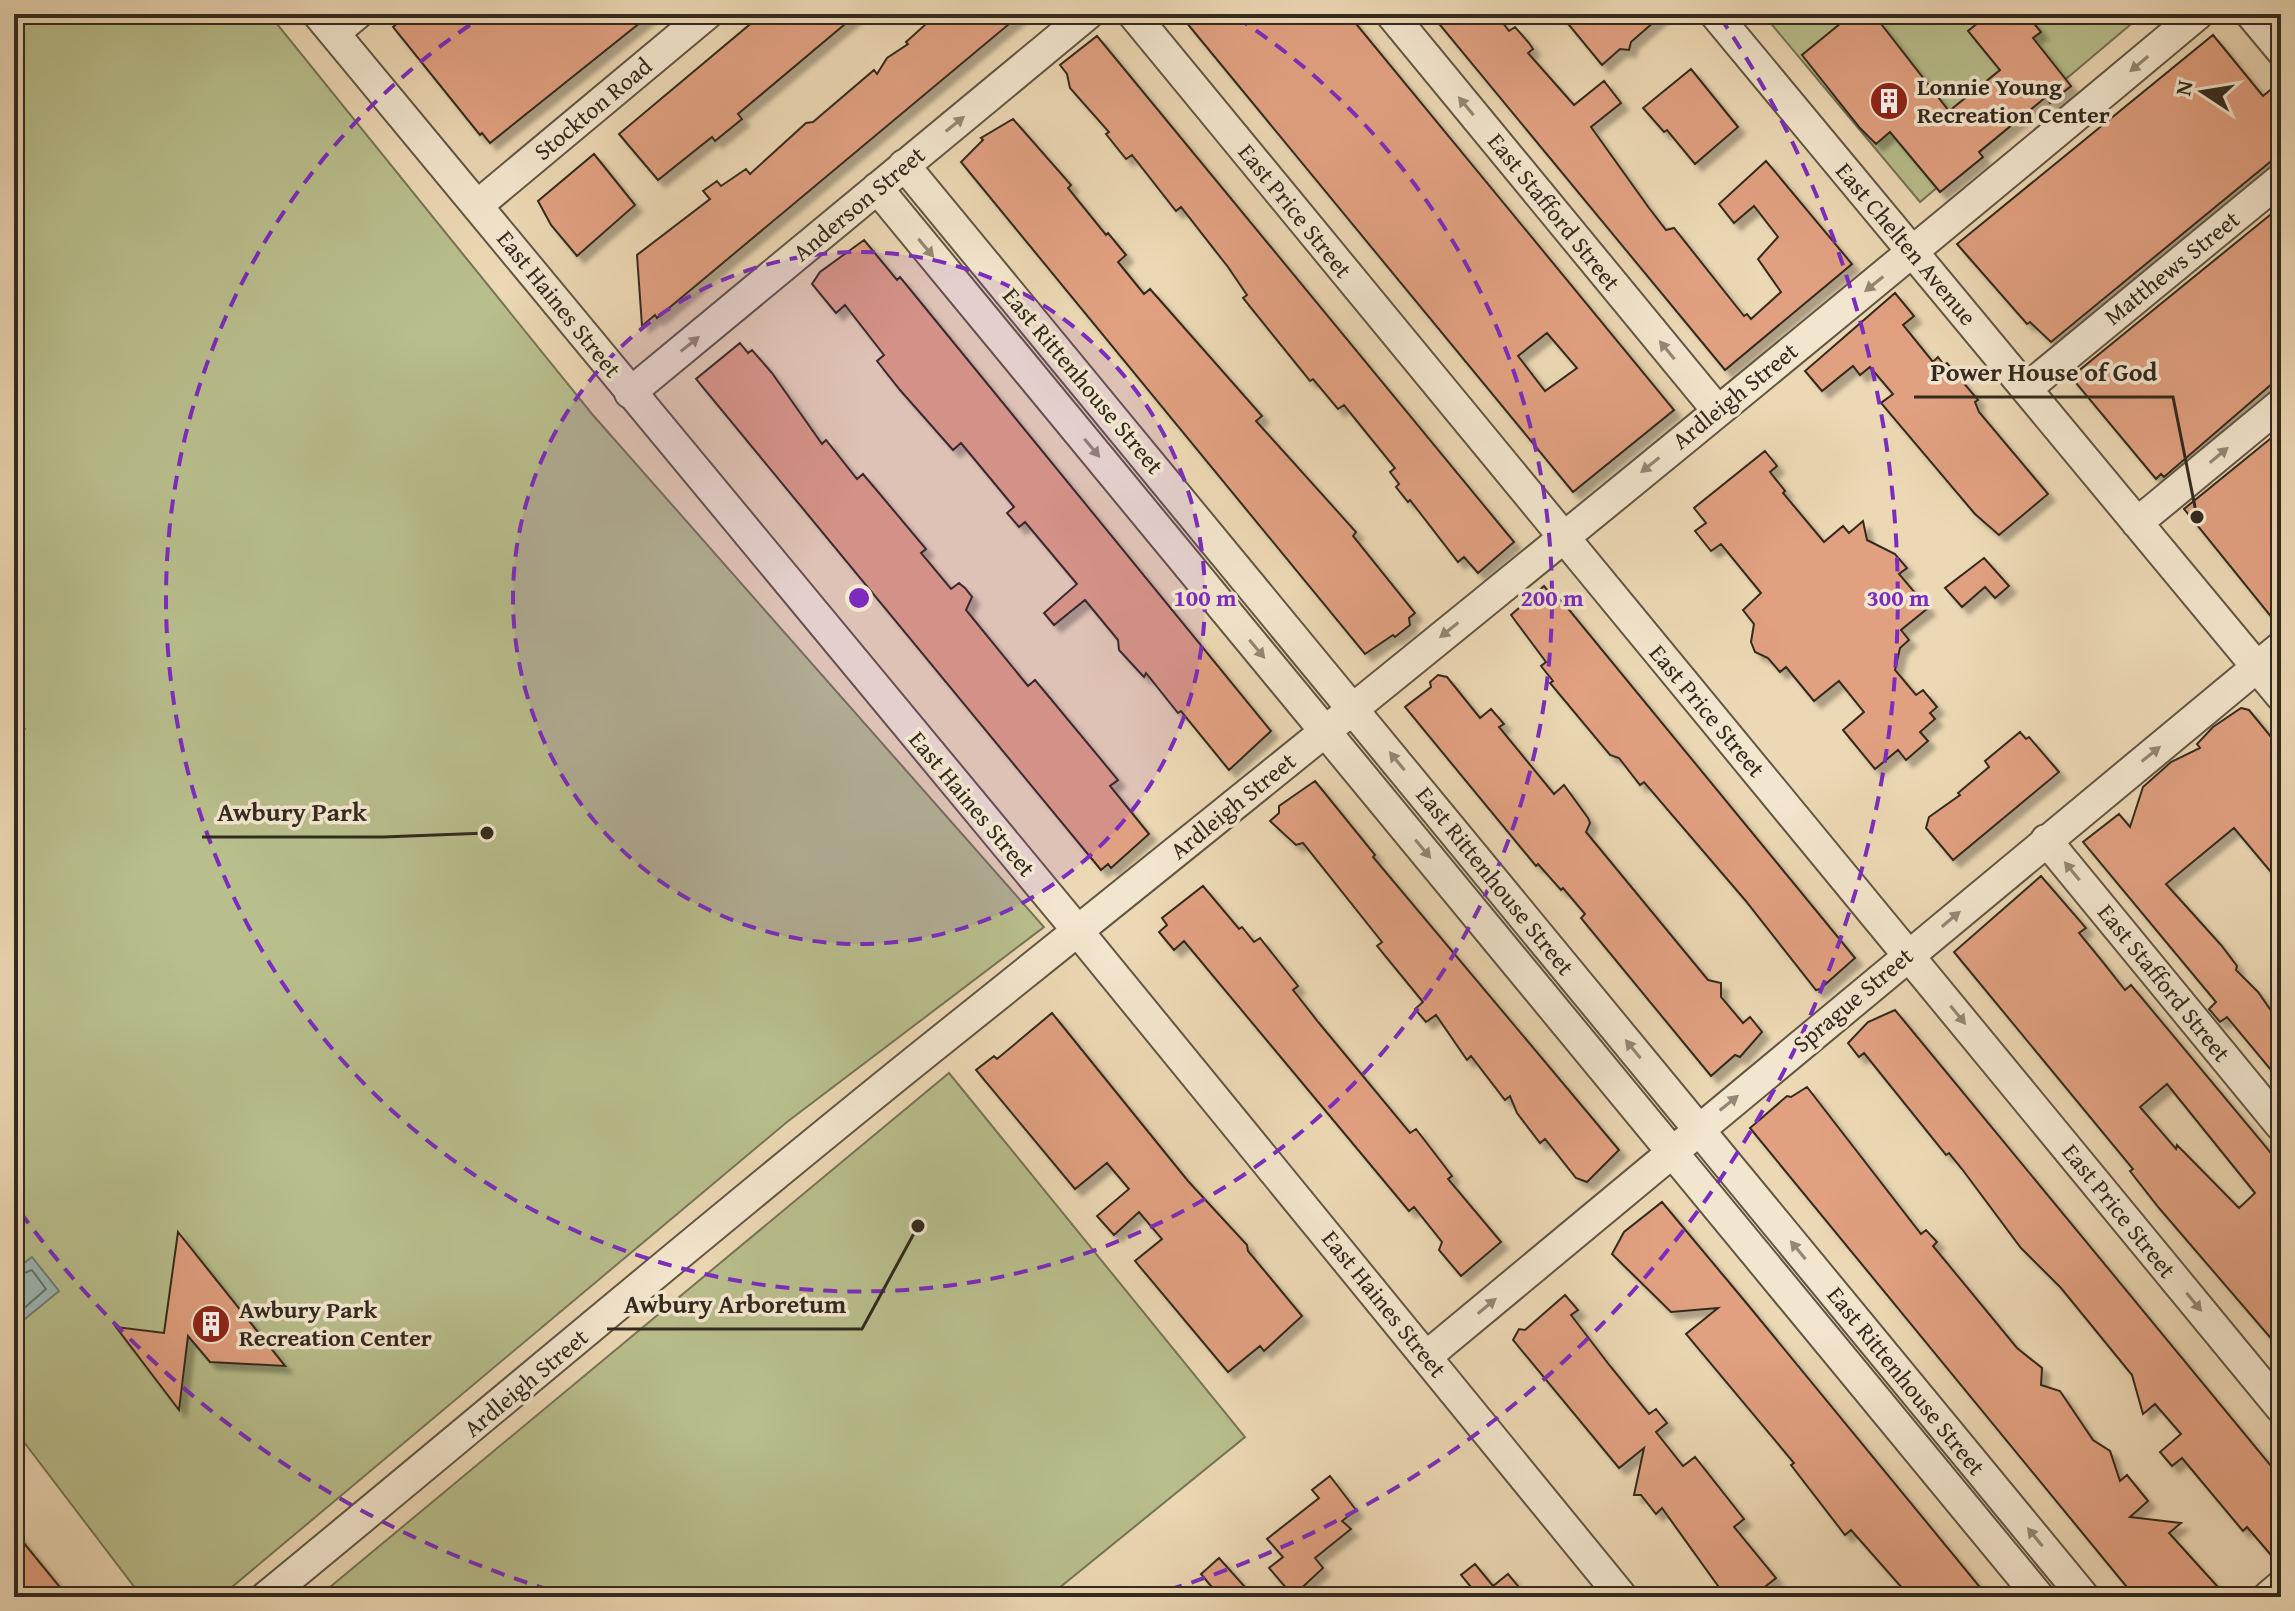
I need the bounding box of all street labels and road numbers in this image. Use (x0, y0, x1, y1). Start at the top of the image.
street label: Stockton Road (526, 49, 659, 168)
street label: East Stafford Street (1480, 125, 1629, 299)
street label: East Price Street (1230, 136, 1361, 286)
street label: Anderson Street (785, 137, 933, 269)
street label: East Chelten Avenue (1828, 154, 1985, 333)
street label: Matthews Street (2096, 202, 2247, 333)
street label: East Haines Street (489, 222, 630, 385)
street label: East Rittenhouse Street (995, 280, 1172, 482)
street label: Ardleigh Street (1664, 333, 1806, 457)
street label: East Price Street (1641, 637, 1774, 785)
street label: East Haines Street (901, 723, 1044, 885)
street label: Ardleigh Street (1162, 743, 1304, 867)
street label: East Rittenhouse Street (1408, 779, 1583, 983)
street label: East Stafford Street (2090, 896, 2239, 1070)
street label: Sprague Street (1785, 938, 1921, 1061)
street label: East Price Street (2054, 1136, 2185, 1286)
street label: East Haines Street (1314, 1222, 1455, 1385)
street label: East Rittenhouse Street (1819, 1279, 1994, 1483)
street label: Ardleigh Street (456, 1320, 596, 1445)

